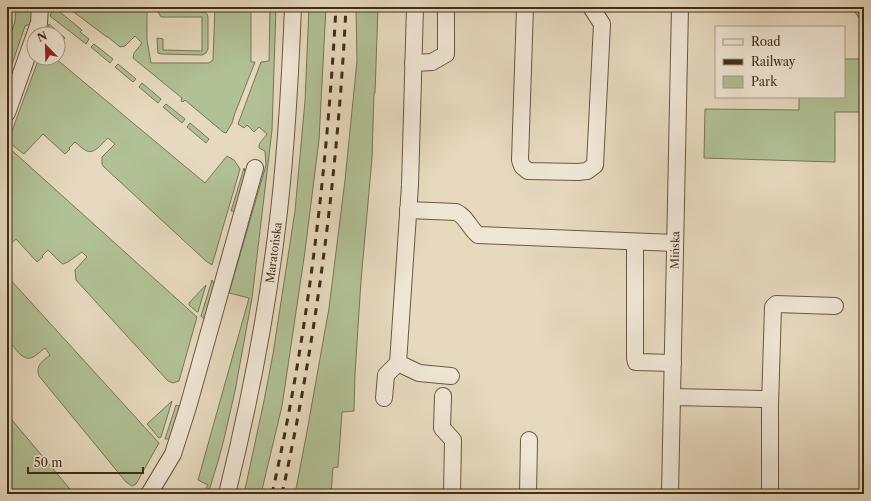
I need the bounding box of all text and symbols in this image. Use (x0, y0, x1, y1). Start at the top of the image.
north arrow (26, 26, 66, 66)
legend (715, 26, 845, 98)
text: N (35, 28, 50, 45)
text: Road (751, 34, 781, 49)
text: Railway (751, 54, 796, 69)
text: Park (751, 74, 778, 89)
street label: Maratońska (263, 221, 285, 284)
street label: Mińska (668, 231, 682, 269)
scale bar (28, 449, 143, 475)
text: 50 m (34, 455, 63, 470)

